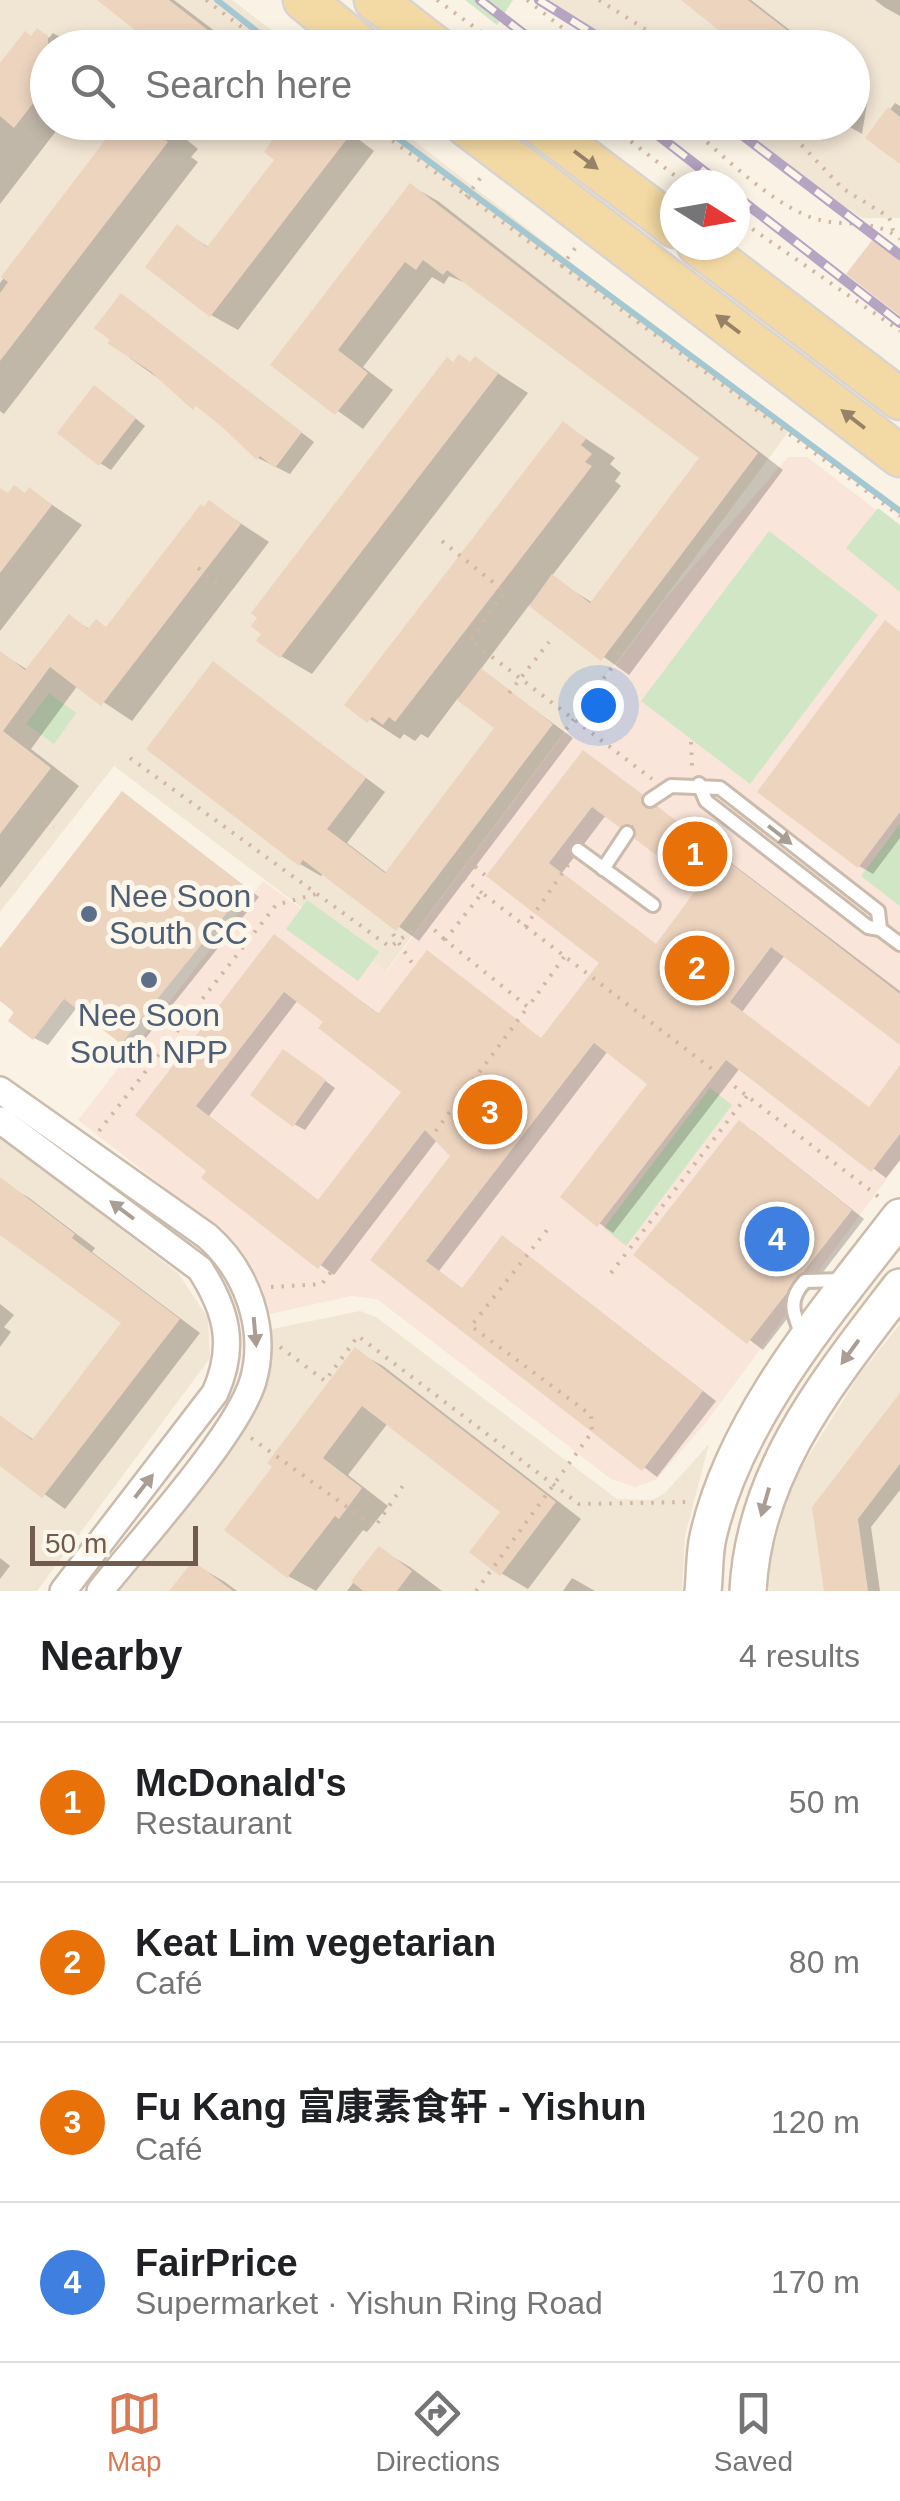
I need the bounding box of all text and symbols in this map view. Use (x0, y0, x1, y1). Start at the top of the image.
search box (30, 30, 870, 140)
icon: search (65, 58, 120, 113)
text: Search here (145, 64, 352, 106)
one-way arrow (573, 150, 599, 170)
north arrow (660, 170, 750, 260)
one-way arrow (715, 313, 741, 334)
one-way arrow (840, 410, 866, 430)
your location (573, 680, 624, 731)
pin: 1 (662, 816, 728, 892)
one-way arrow (767, 824, 793, 845)
place label: Nee Soon South CC (109, 878, 251, 951)
marker: Nee Soon South CC (78, 903, 100, 925)
pin: 2 (664, 930, 730, 1006)
marker: Nee Soon South NPP (138, 969, 160, 991)
place label: Nee Soon South NPP (70, 997, 228, 1070)
pin: 3 (458, 1074, 522, 1150)
one-way arrow (109, 1200, 135, 1220)
pin: 4 (744, 1202, 810, 1276)
one-way arrow (247, 1317, 263, 1349)
one-way arrow (841, 1339, 861, 1365)
one-way arrow (133, 1473, 153, 1499)
one-way arrow (756, 1487, 772, 1518)
scale bar (30, 1521, 198, 1566)
text: 50 m (45, 1528, 107, 1559)
text: Nearby (40, 1632, 182, 1679)
text: 4 results (739, 1638, 860, 1674)
text: McDonald's (135, 1762, 347, 1804)
text: 1 (64, 1784, 81, 1820)
text: 50 m (789, 1784, 860, 1820)
text: Restaurant (135, 1805, 292, 1841)
text: Keat Lim vegetarian (135, 1922, 496, 1964)
text: 2 (64, 1944, 81, 1980)
text: 80 m (789, 1944, 860, 1980)
text: Café (135, 1965, 203, 2001)
text: Fu Kang 富康素食轩 - Yishun (135, 2086, 647, 2128)
text: 3 (64, 2104, 81, 2140)
text: 120 m (771, 2104, 860, 2140)
text: Café (135, 2131, 203, 2167)
text: FairPrice (135, 2242, 298, 2284)
text: 4 (64, 2264, 81, 2300)
text: 170 m (771, 2264, 860, 2300)
text: Supermarket · Yishun Ring Road (135, 2285, 603, 2321)
tab: Map (107, 2386, 162, 2478)
tab: Directions (376, 2386, 500, 2478)
tab: Saved (714, 2386, 793, 2478)

